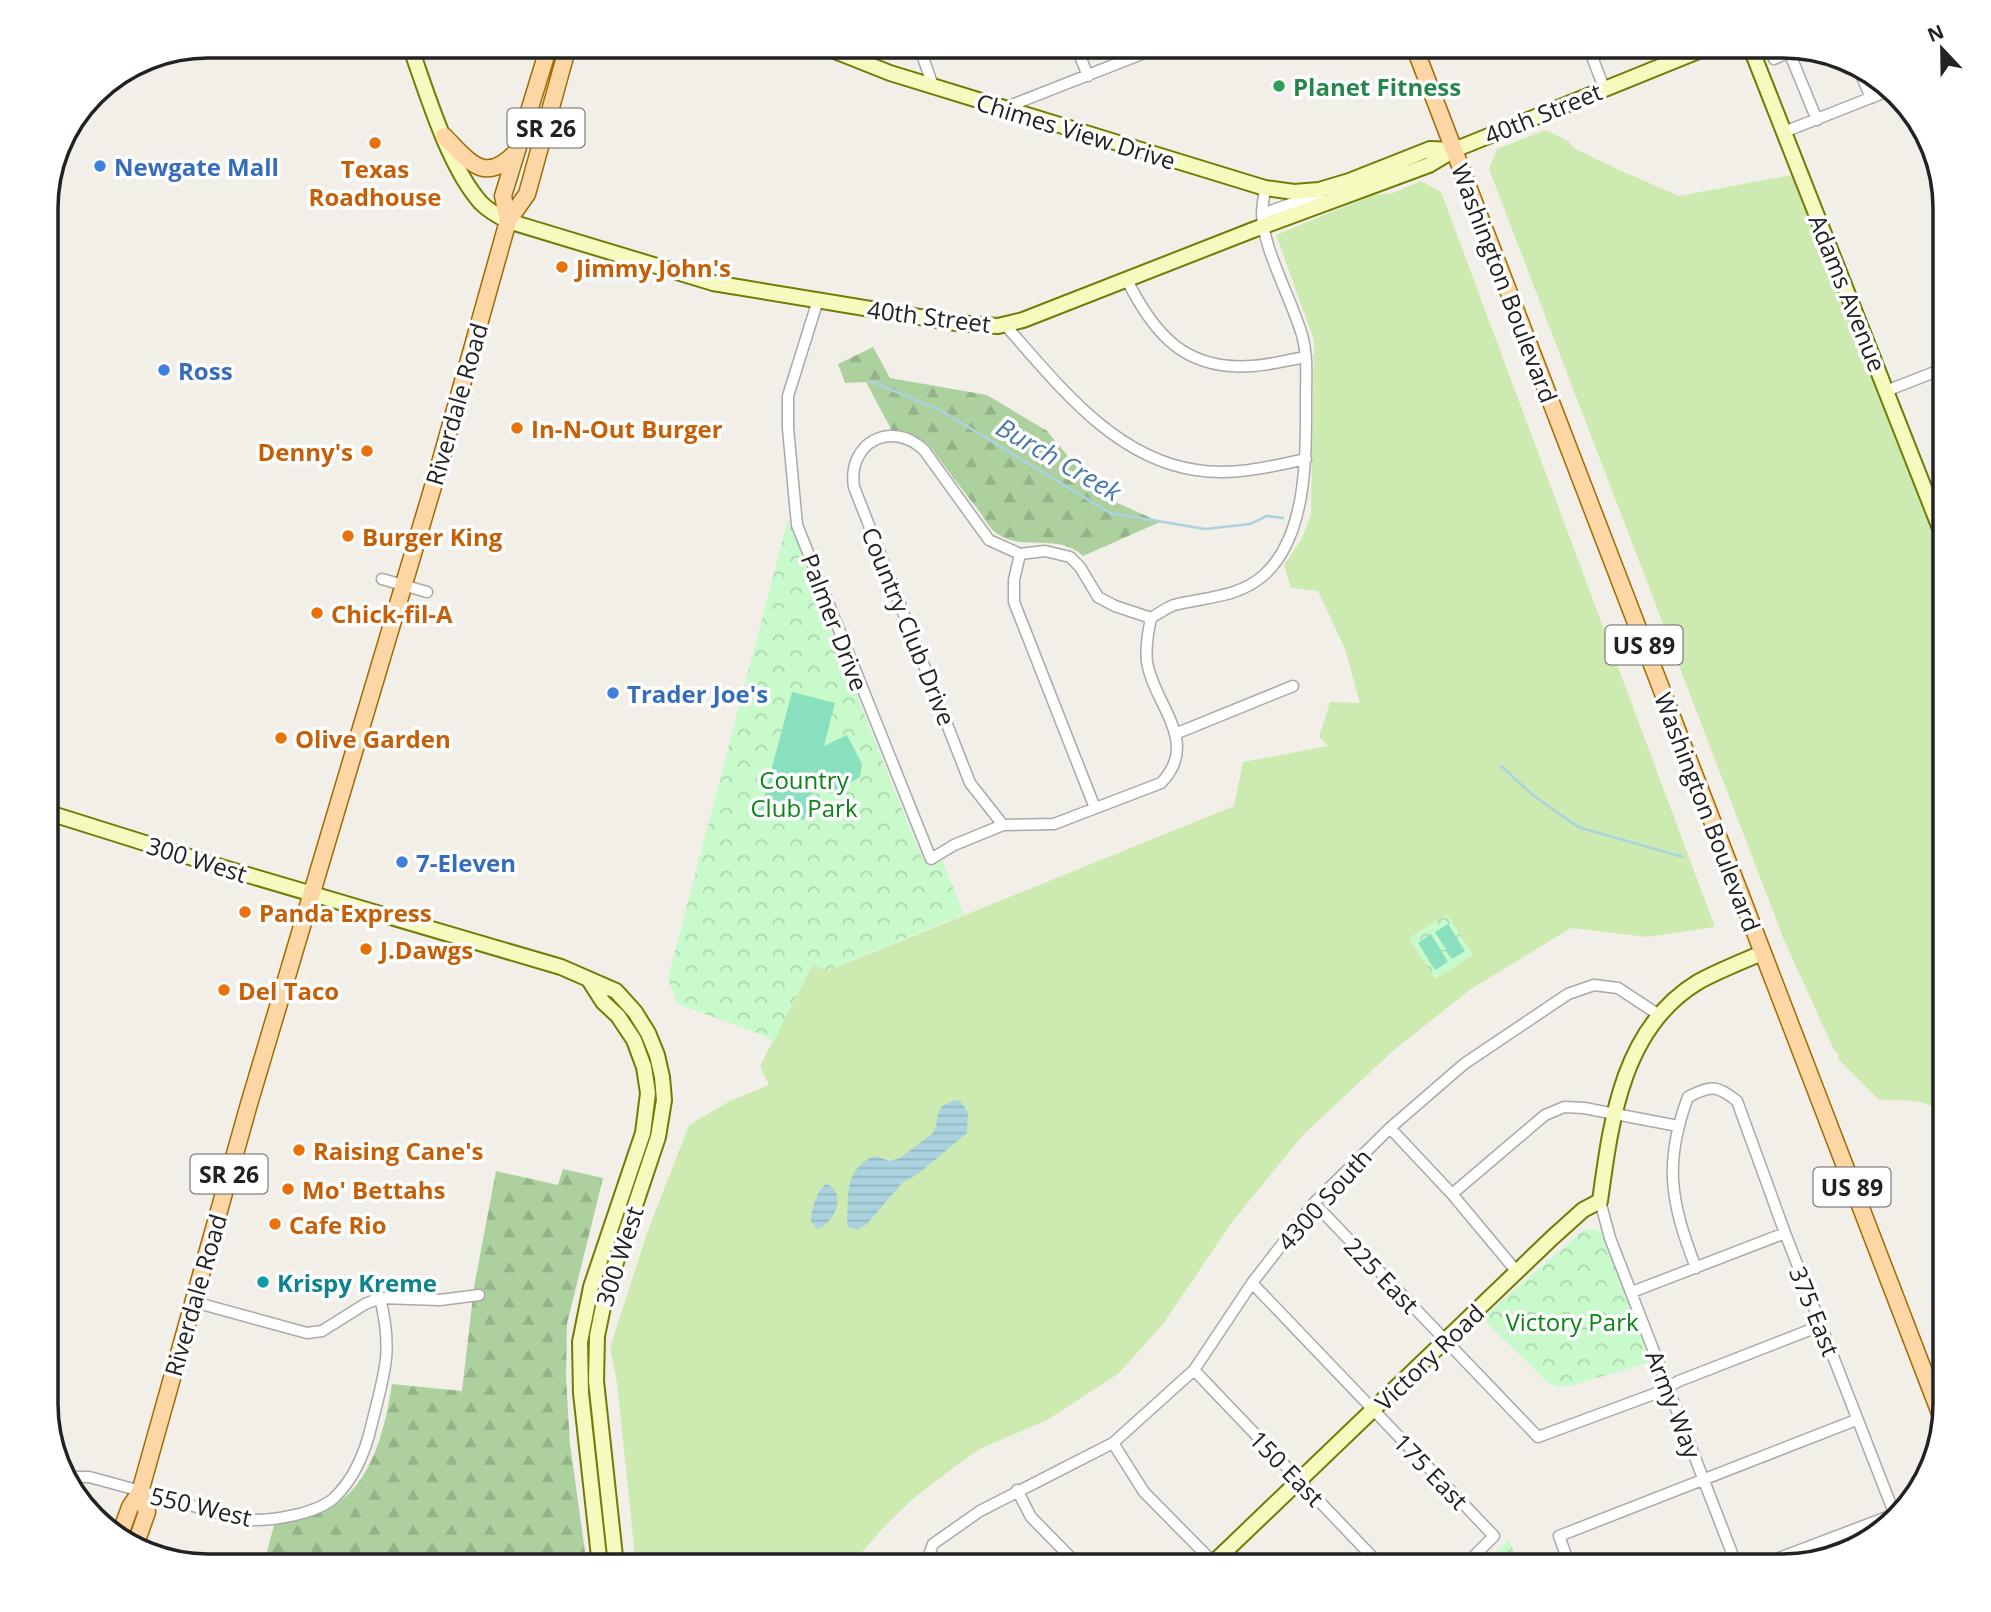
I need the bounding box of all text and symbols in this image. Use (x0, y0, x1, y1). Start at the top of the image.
north arrow (1907, 14, 1977, 84)
text: N (1924, 18, 1948, 48)
place label: Planet Fitness (1293, 70, 1461, 103)
street label: 40th Street (1479, 74, 1607, 152)
marker: Planet Fitness (1271, 78, 1287, 94)
street label: Chimes View Drive (972, 85, 1180, 177)
road number: SR 26 (508, 108, 584, 148)
marker: Texas Roadhouse (367, 135, 383, 151)
place label: Newgate Mall (114, 150, 279, 183)
place label: Texas Roadhouse (309, 152, 441, 213)
marker: Newgate Mall (92, 158, 108, 174)
street label: Washington Boulevard (1444, 159, 1566, 407)
street label: Adams Avenue (1801, 210, 1895, 376)
place label: Jimmy John's (574, 251, 731, 284)
marker: Jimmy John's (554, 259, 570, 275)
street label: 40th Street (865, 292, 993, 340)
street label: Riverdale Road (417, 319, 495, 489)
place label: Ross (178, 354, 233, 387)
marker: Ross (156, 362, 172, 378)
water label: Burch Creek (990, 409, 1129, 510)
place label: In-N-Out Burger (531, 412, 723, 445)
marker: In-N-Out Burger (509, 420, 525, 436)
place label: Denny's (258, 435, 353, 468)
marker: Denny's (359, 443, 375, 459)
place label: Burger King (362, 520, 503, 553)
street label: Country Club Drive (854, 522, 964, 730)
marker: Burger King (340, 528, 356, 544)
street label: Palmer Drive (794, 549, 876, 695)
place label: Chick-fil-A (331, 597, 453, 630)
marker: Chick-fil-A (309, 605, 325, 621)
road number: US 89 (1606, 625, 1682, 664)
place label: Trader Joe's (627, 677, 768, 710)
marker: Trader Joe's (605, 685, 621, 701)
street label: Washington Boulevard (1647, 688, 1769, 936)
place label: Olive Garden (295, 722, 451, 755)
marker: Olive Garden (273, 730, 289, 746)
park label: Country Club Park (750, 763, 858, 824)
street label: 300 West (143, 828, 251, 890)
place label: 7-Eleven (416, 846, 516, 879)
marker: 7-Eleven (394, 854, 410, 870)
place label: Panda Express (259, 896, 432, 929)
marker: Panda Express (237, 904, 253, 920)
place label: J.Dawgs (378, 933, 473, 966)
marker: J.Dawgs (358, 941, 374, 957)
place label: Del Taco (238, 974, 339, 1007)
marker: Del Taco (216, 982, 232, 998)
place label: Raising Cane's (313, 1134, 484, 1167)
street label: 4300 South (1269, 1141, 1379, 1257)
marker: Raising Cane's (291, 1142, 307, 1158)
road number: SR 26 (190, 1154, 268, 1194)
road number: US 89 (1814, 1168, 1890, 1206)
place label: Mo' Bettahs (302, 1173, 446, 1206)
marker: Mo' Bettahs (280, 1181, 296, 1197)
street label: 300 West (587, 1202, 651, 1310)
place label: Cafe Rio (289, 1208, 387, 1241)
street label: Riverdale Road (156, 1210, 234, 1380)
marker: Cafe Rio (267, 1216, 283, 1232)
street label: 225 East (1337, 1230, 1427, 1320)
street label: 375 East (1782, 1261, 1848, 1361)
place label: Krispy Kreme (277, 1266, 437, 1299)
marker: Krispy Kreme (255, 1274, 271, 1290)
street label: Victory Road (1367, 1296, 1491, 1418)
park label: Victory Park (1505, 1305, 1639, 1338)
street label: Army Way (1638, 1345, 1710, 1464)
street label: 150 East (1242, 1423, 1332, 1513)
street label: 175 East (1386, 1426, 1476, 1516)
street label: 550 West (147, 1478, 255, 1534)

